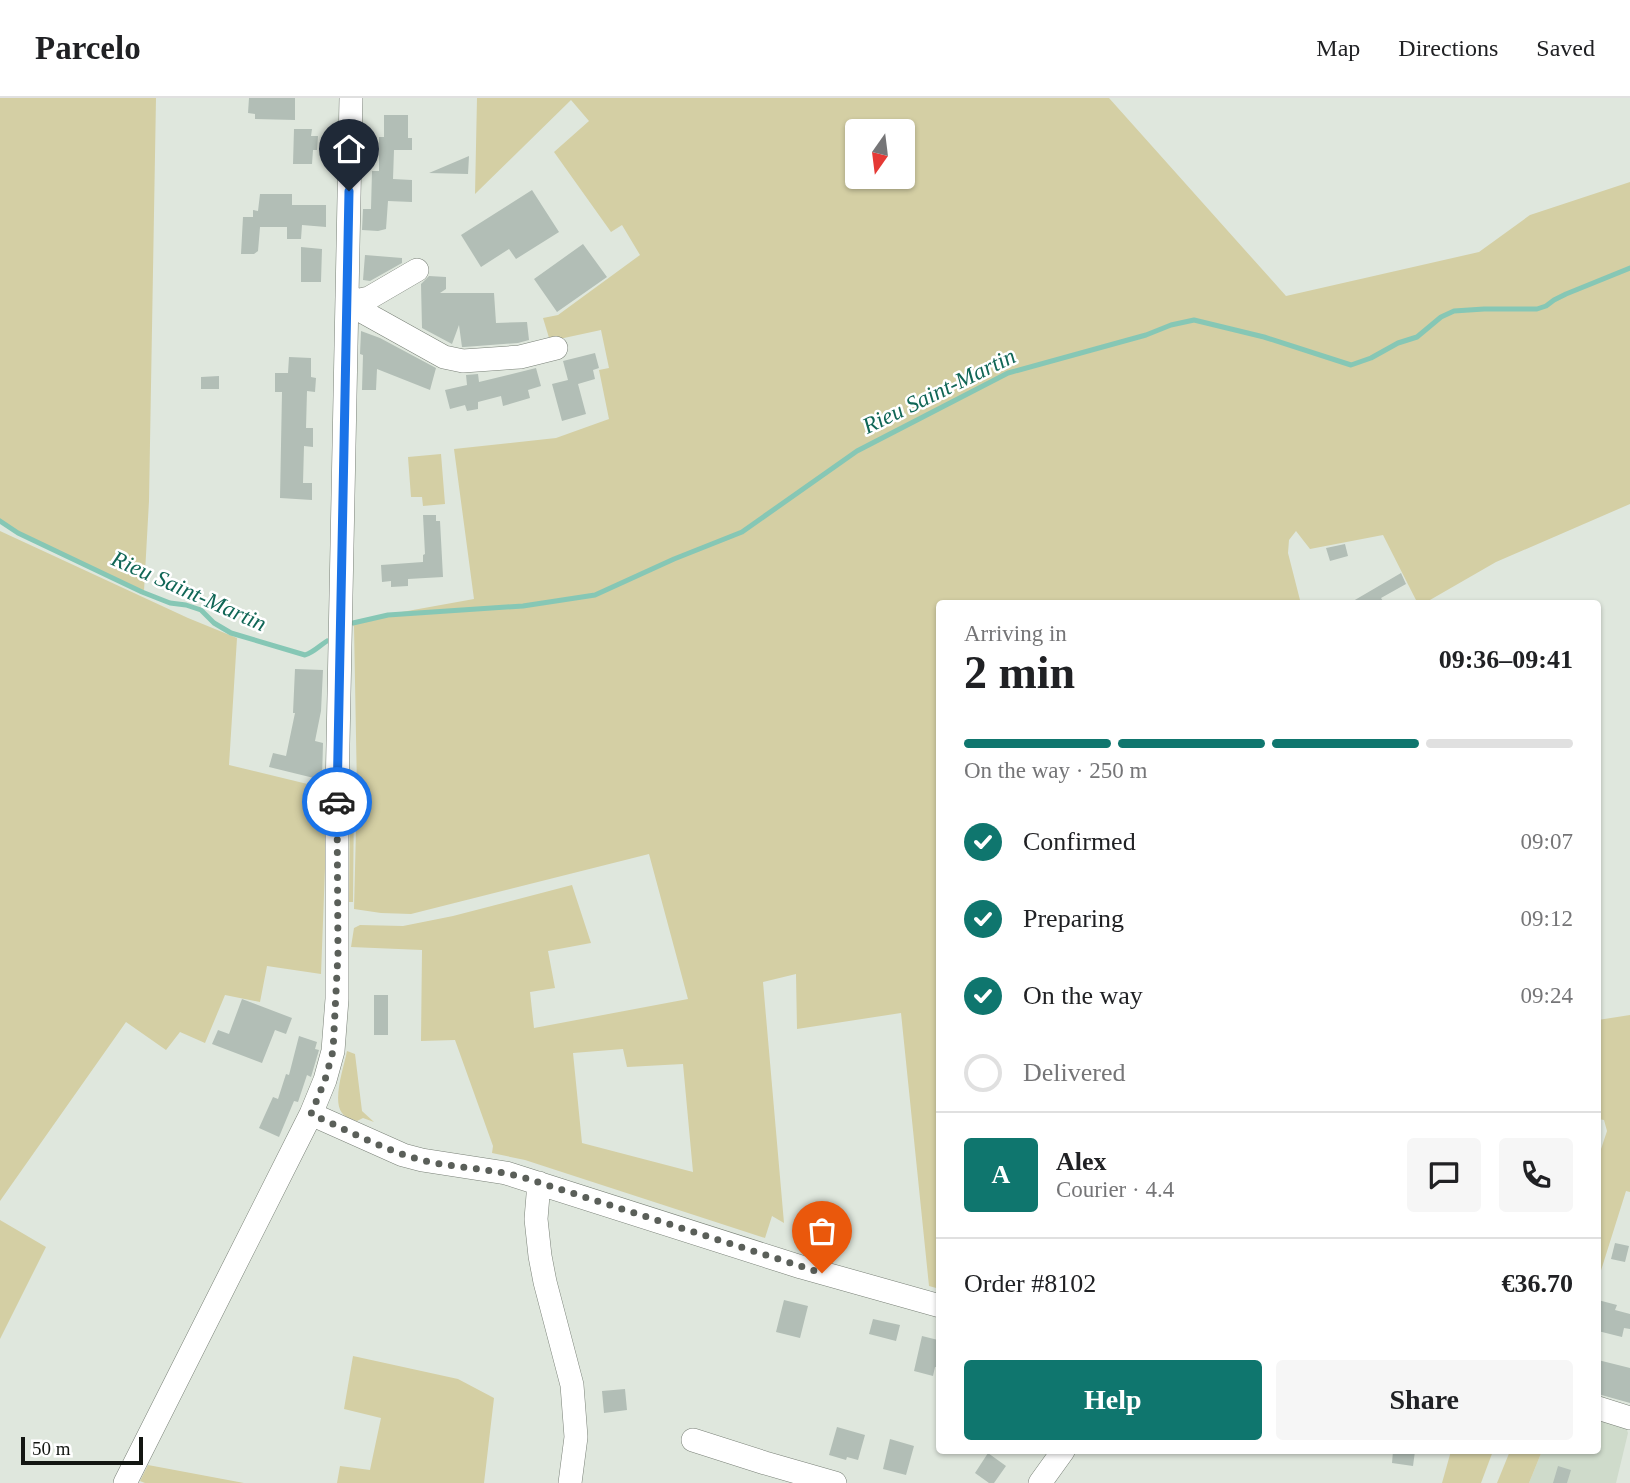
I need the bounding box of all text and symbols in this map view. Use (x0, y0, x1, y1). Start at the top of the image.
text: Parcelo (35, 30, 141, 66)
text: Map (1316, 35, 1360, 61)
text: Directions (1398, 35, 1498, 61)
text: Saved (1536, 35, 1595, 61)
pin (319, 119, 379, 191)
north arrow (845, 119, 915, 189)
map controls (845, 119, 915, 189)
icon: home (330, 130, 368, 168)
water label: Rieu Saint-Martin (858, 343, 1019, 439)
water label: Rieu Saint-Martin (107, 545, 270, 636)
text: Arriving in (964, 621, 1067, 646)
text: 09:36–09:41 (1439, 645, 1573, 674)
text: 2 min (964, 647, 1075, 698)
text: On the way · 250 m (964, 758, 1147, 783)
courier (302, 767, 372, 837)
icon: car (318, 783, 356, 821)
icon: check (964, 823, 1002, 861)
text: Confirmed (1023, 827, 1136, 856)
text: 09:07 (1521, 829, 1573, 854)
icon: check (964, 900, 1002, 938)
text: Preparing (1023, 904, 1124, 933)
text: 09:12 (1521, 906, 1573, 931)
icon: check (964, 977, 1002, 1015)
text: On the way (1023, 981, 1143, 1010)
text: 09:24 (1521, 983, 1573, 1008)
text: Delivered (1023, 1058, 1126, 1087)
button: chat (1407, 1138, 1481, 1212)
button: phone (1499, 1138, 1573, 1212)
text: Alex (1056, 1147, 1107, 1176)
text: A (992, 1160, 1010, 1189)
text: Courier · 4.4 (1056, 1177, 1174, 1202)
pin (792, 1201, 852, 1273)
icon: bag (803, 1212, 841, 1250)
text: Order #8102 (964, 1269, 1096, 1298)
text: €36.70 (1502, 1269, 1573, 1298)
button: Help (964, 1360, 1262, 1440)
button: Share (1276, 1360, 1573, 1440)
scale bar (21, 1434, 144, 1466)
text: 50 m (32, 1438, 71, 1459)

